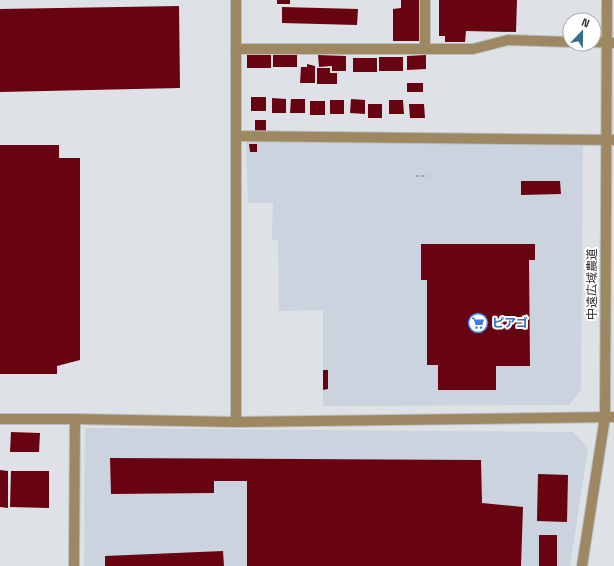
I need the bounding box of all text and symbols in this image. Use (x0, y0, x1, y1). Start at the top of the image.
north arrow (562, 12, 602, 52)
text: N (580, 15, 592, 31)
street label: 中遠広域農道 (584, 248, 600, 320)
supermarket icon: ピアゴ (467, 312, 489, 334)
place label: ピアゴ (492, 315, 528, 331)

